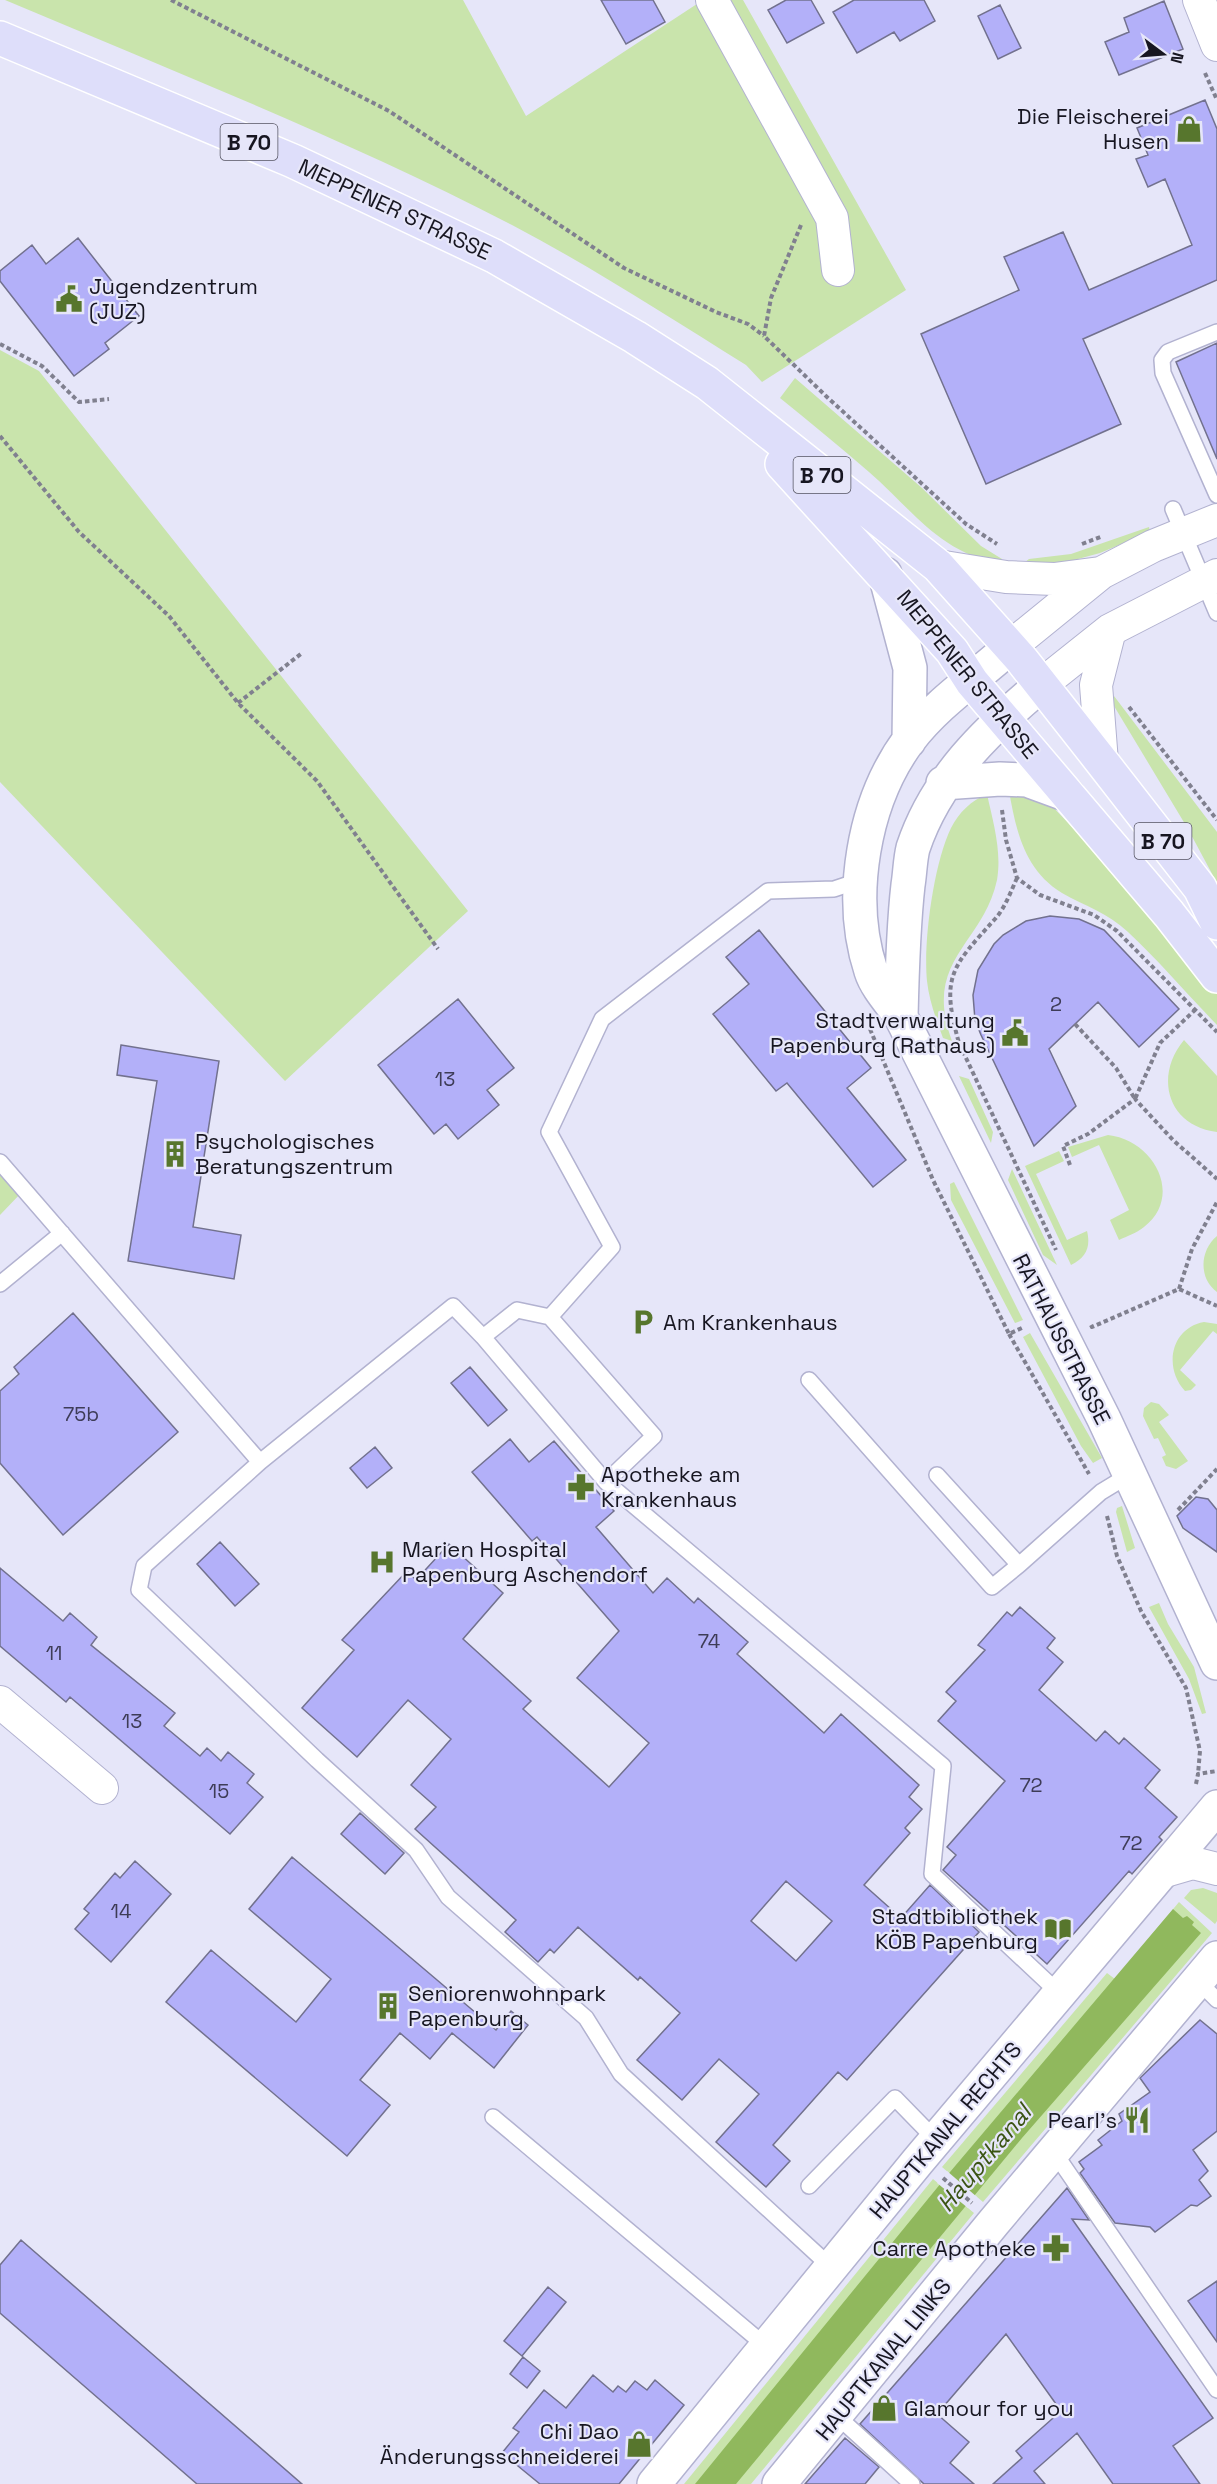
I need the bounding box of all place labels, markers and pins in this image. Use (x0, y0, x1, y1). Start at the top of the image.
place label: Die Fleischerei Husen (1017, 102, 1169, 155)
shop icon: Die Fleischerei Husen (1174, 114, 1204, 144)
place label: Jugendzentrum (JUZ) (89, 272, 258, 325)
public building icon: Jugendzentrum (JUZ) (54, 284, 84, 314)
place label: Stadtverwaltung Papenburg (Rathaus) (770, 1006, 995, 1059)
public building icon: Stadtverwaltung Papenburg (Rathaus) (1000, 1018, 1030, 1048)
place label: Psychologisches Beratungszentrum (195, 1127, 393, 1180)
building icon: Psychologisches Beratungszentrum (160, 1139, 190, 1169)
parking icon: Am Krankenhaus (628, 1307, 658, 1337)
place label: Am Krankenhaus (663, 1308, 838, 1336)
place label: Apotheke am Krankenhaus (601, 1460, 740, 1513)
pharmacy icon: Apotheke am Krankenhaus (566, 1472, 596, 1502)
place label: Marien Hospital Papenburg Aschendorf (402, 1535, 648, 1588)
hospital icon: Marien Hospital Papenburg Aschendorf (367, 1547, 397, 1577)
place label: Stadtbibliothek KÖB Papenburg (872, 1902, 1038, 1955)
library icon: Stadtbibliothek KÖB Papenburg (1043, 1914, 1073, 1944)
place label: Seniorenwohnpark Papenburg (408, 1979, 606, 2032)
building icon: Seniorenwohnpark Papenburg (373, 1991, 403, 2021)
restaurant icon: Pearl's (1122, 2105, 1152, 2135)
place label: Pearl's (1048, 2106, 1117, 2134)
pharmacy icon: Carre Apotheke (1041, 2233, 1071, 2263)
place label: Carre Apotheke (873, 2234, 1036, 2262)
shop icon: Glamour for you (869, 2393, 899, 2423)
place label: Glamour for you (904, 2394, 1074, 2422)
place label: Chi Dao Änderungsschneiderei (380, 2417, 619, 2470)
shop icon: Chi Dao Änderungsschneiderei (624, 2429, 654, 2459)

